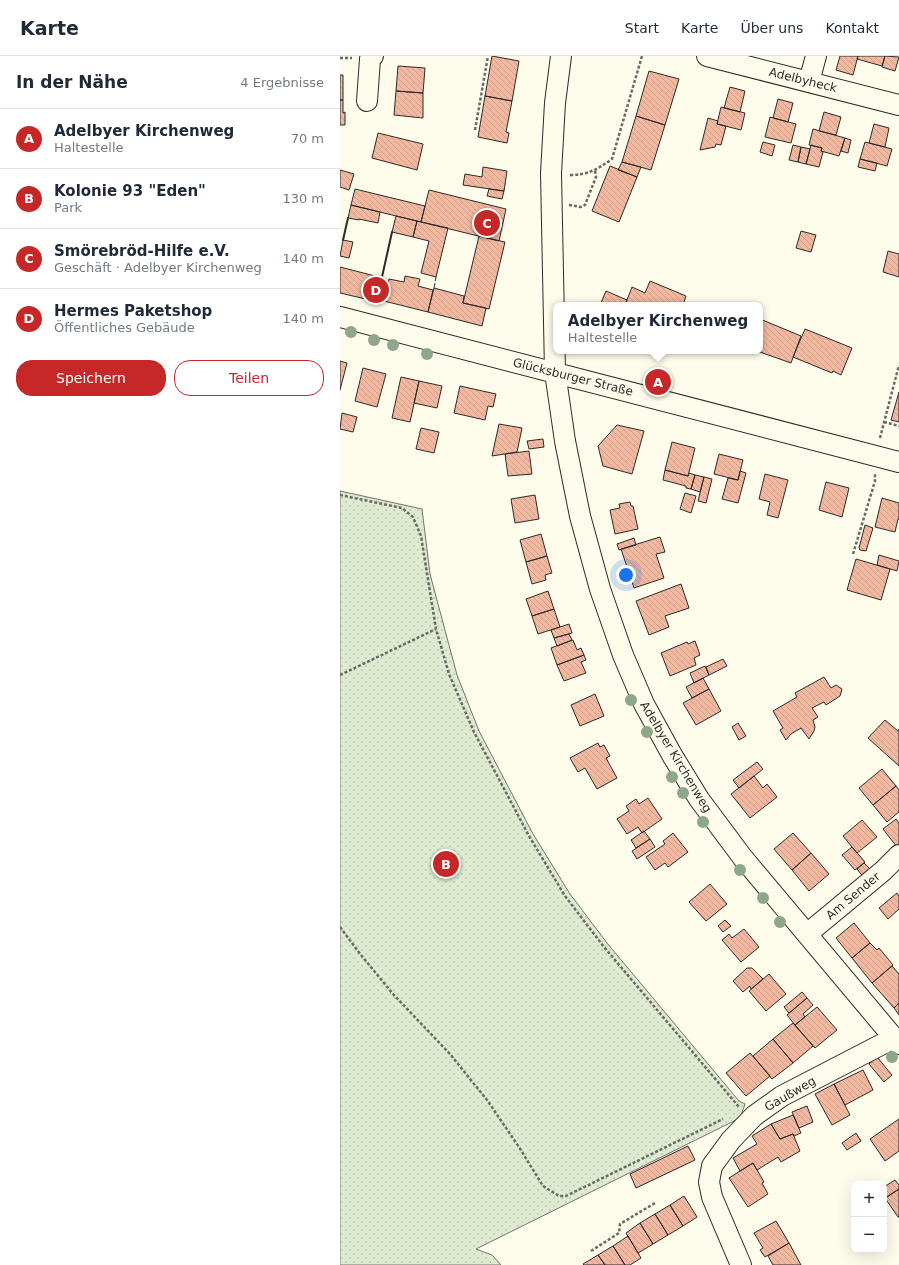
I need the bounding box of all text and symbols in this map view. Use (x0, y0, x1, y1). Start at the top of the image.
text: Karte (20, 17, 79, 39)
text: Start (625, 20, 659, 36)
text: Karte (681, 20, 718, 36)
text: Über uns (740, 20, 803, 36)
text: Kontakt (825, 20, 879, 36)
street label: Adelbyheck (768, 65, 838, 95)
text: In der Nähe (16, 72, 128, 92)
text: 4 Ergebnisse (240, 75, 324, 90)
text: Adelbyer Kirchenweg (54, 122, 234, 140)
text: A (24, 131, 34, 146)
text: 70 m (291, 131, 324, 146)
text: Haltestelle (54, 140, 124, 155)
text: Kolonie 93 "Eden" (54, 182, 206, 200)
text: B (24, 191, 34, 206)
text: 130 m (282, 191, 324, 206)
text: Park (54, 200, 82, 215)
pin: C (474, 208, 500, 238)
text: Smörebröd-Hilfe e.V. (54, 242, 230, 260)
text: C (24, 251, 34, 266)
text: 140 m (282, 251, 324, 266)
text: Geschäft · Adelbyer Kirchenweg (54, 260, 262, 275)
pin: D (363, 275, 389, 305)
text: Hermes Paketshop (54, 302, 212, 320)
popup (553, 302, 763, 354)
text: D (24, 311, 34, 326)
text: 140 m (282, 311, 324, 326)
text: Adelbyer Kirchenweg (568, 312, 748, 330)
text: Öffentliches Gebäude (54, 320, 195, 335)
text: Haltestelle (568, 330, 637, 345)
street label: Glücksburger Straße (511, 355, 635, 399)
button: Speichern (16, 360, 166, 396)
button: Teilen (174, 360, 324, 396)
pin: A (645, 367, 671, 397)
your location (616, 565, 636, 585)
street label: Adelbyer Kirchenweg (637, 699, 715, 815)
pin: B (433, 849, 459, 879)
street label: Am Sender (823, 869, 883, 923)
street label: Gaußweg (762, 1074, 818, 1114)
map controls (851, 1181, 887, 1253)
button: + (851, 1181, 887, 1217)
button: − (851, 1217, 887, 1253)

